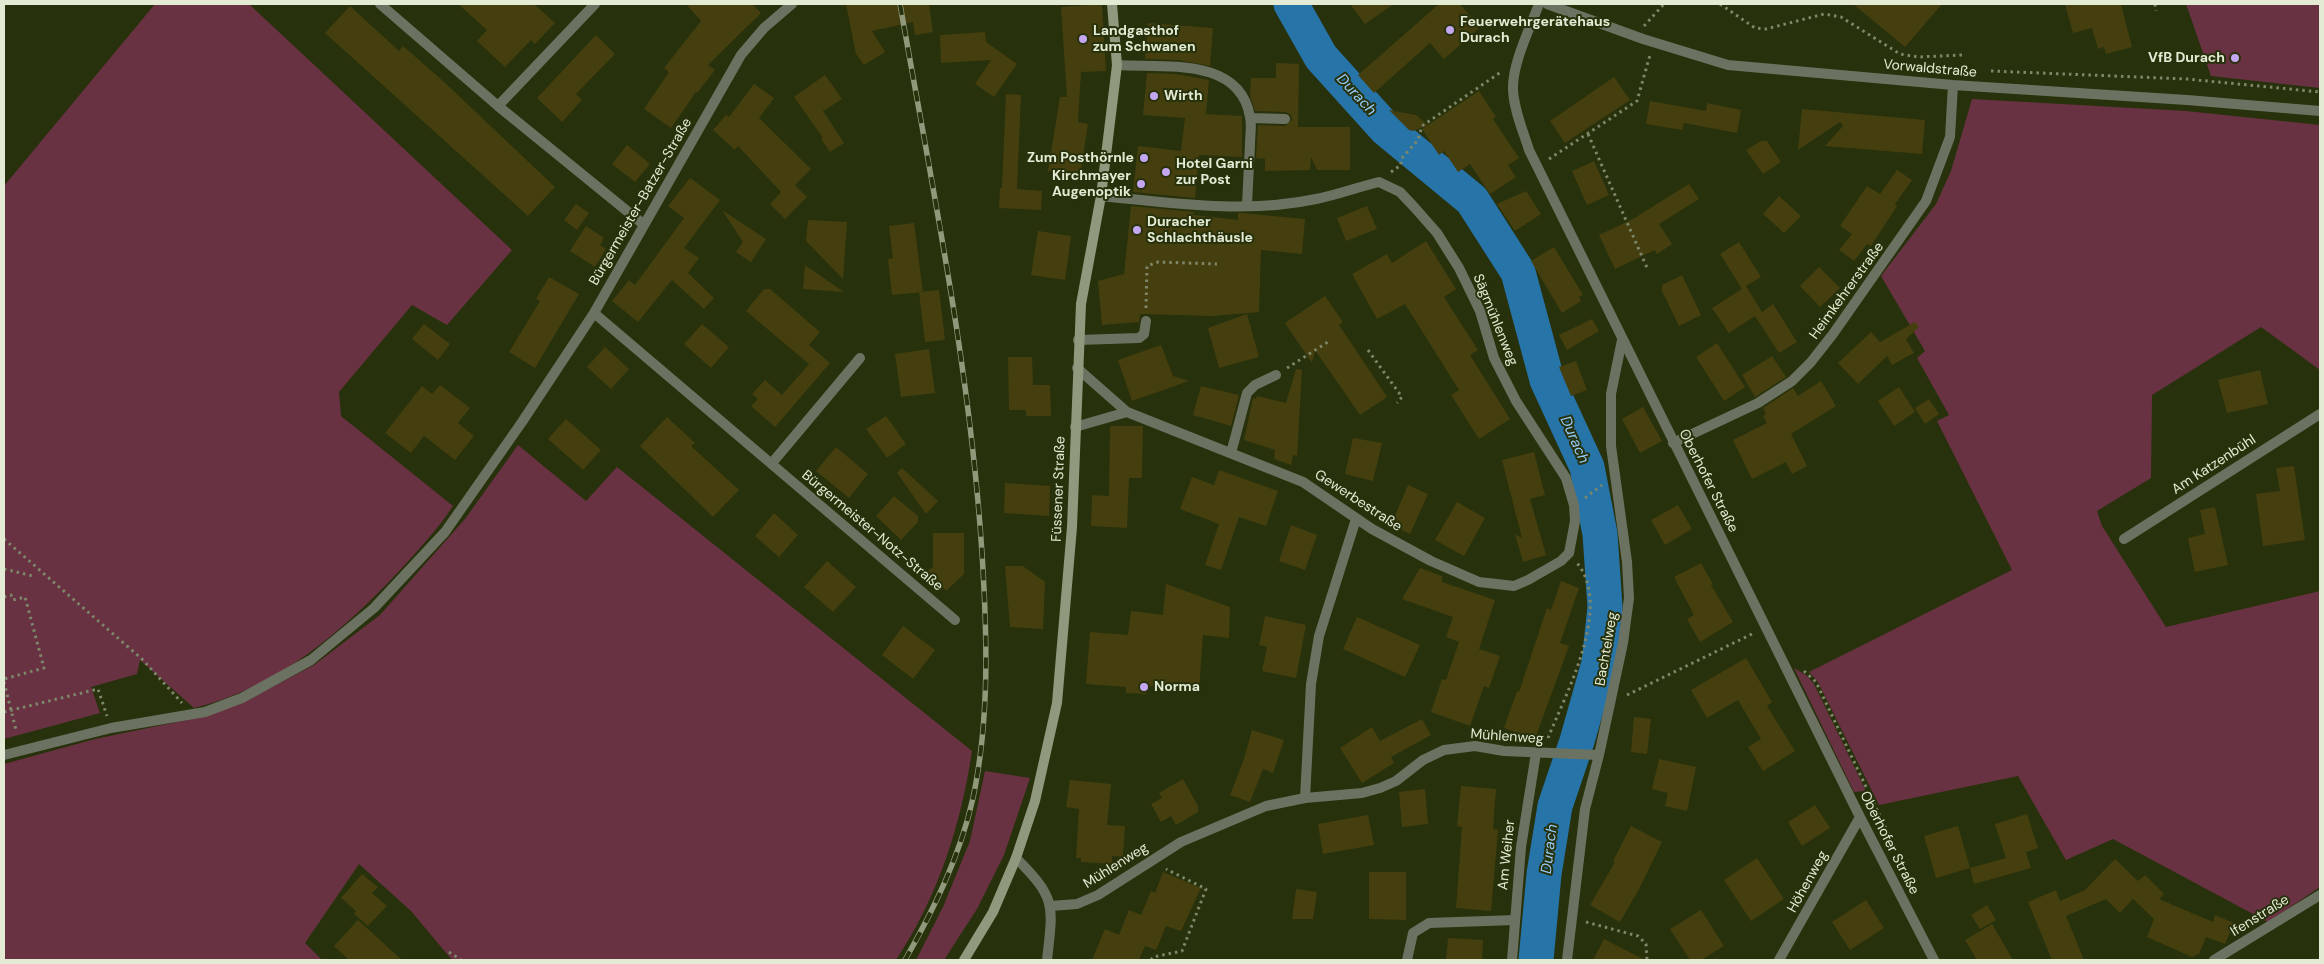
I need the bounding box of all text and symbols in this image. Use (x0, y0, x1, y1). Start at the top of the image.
place label: Feuerwehrgerätehaus Durach (1460, 14, 1610, 46)
place label: Landgasthof zum Schwanen (1093, 23, 1196, 56)
marker: Feuerwehrgerätehaus Durach (1444, 24, 1456, 36)
marker: Landgasthof zum Schwanen (1077, 33, 1089, 45)
place label: VfB Durach (2148, 50, 2225, 66)
marker: VfB Durach (2229, 52, 2241, 64)
street label: Vorwaldstraße (1882, 57, 1978, 81)
water label: Durach (1332, 71, 1380, 119)
place label: Wirth (1164, 88, 1203, 104)
marker: Wirth (1148, 90, 1160, 102)
street label: Bürgermeister-Batzer-Straße (586, 115, 696, 289)
place label: Zum Posthörnle (1027, 150, 1134, 166)
marker: Zum Posthörnle (1138, 152, 1150, 164)
place label: Hotel Garni zur Post (1176, 156, 1253, 188)
marker: Hotel Garni zur Post (1160, 166, 1172, 178)
place label: Kirchmayer Augenoptik (1052, 168, 1131, 200)
marker: Kirchmayer Augenoptik (1135, 178, 1147, 190)
place label: Duracher Schlachthäusle (1147, 214, 1253, 246)
marker: Duracher Schlachthäusle (1131, 224, 1143, 236)
street label: Heimkehrerstraße (1806, 239, 1888, 343)
street label: Sägmühlenweg (1469, 272, 1521, 368)
water label: Durach (1556, 413, 1592, 467)
street label: Oberhofer Straße (1675, 426, 1741, 536)
street label: Am Katzenbühl (2169, 432, 2259, 498)
street label: Füssener Straße (1049, 436, 1069, 542)
street label: Bürgermeister-Notz-Straße (798, 467, 946, 595)
street label: Gewerbestraße (1311, 467, 1405, 535)
street label: Bachtelweg (1592, 611, 1622, 687)
place label: Norma (1154, 679, 1200, 695)
marker: Norma (1138, 681, 1150, 693)
street label: Mühlenweg (1470, 726, 1544, 748)
street label: Oberhofer Straße (1856, 788, 1922, 898)
street label: Am Weiher (1495, 819, 1519, 891)
water label: Durach (1538, 823, 1562, 875)
street label: Mühlenweg (1081, 840, 1151, 892)
street label: Höhenweg (1784, 848, 1832, 916)
street label: Ifenstraße (2228, 891, 2292, 941)

